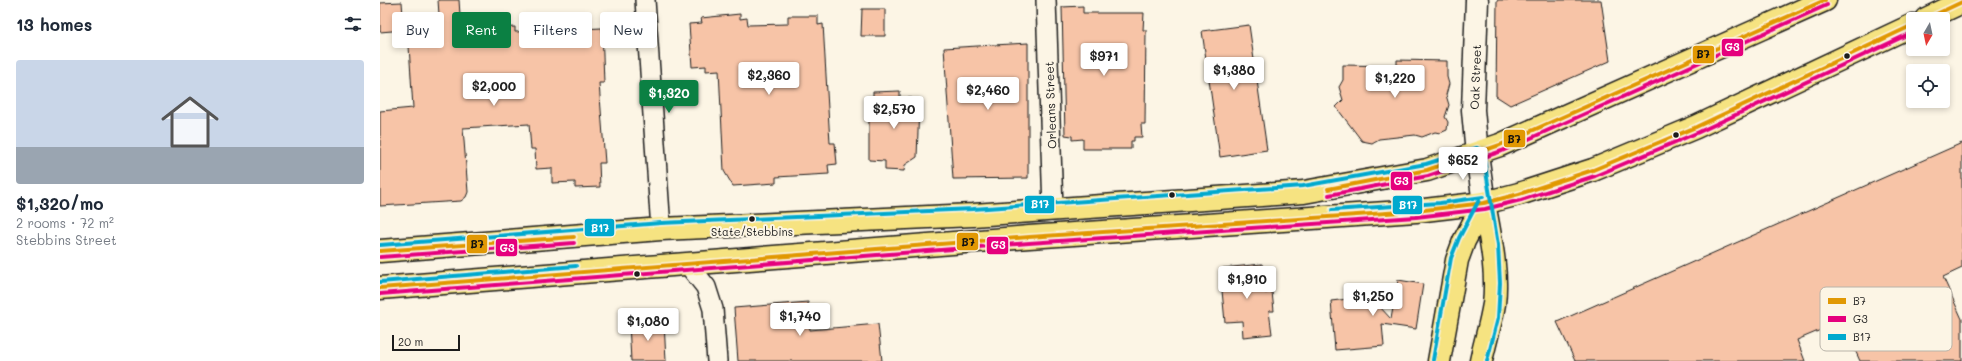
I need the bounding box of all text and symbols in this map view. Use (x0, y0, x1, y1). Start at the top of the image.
chip: Buy (392, 12, 444, 48)
chip: Rent (452, 12, 511, 48)
chip: Filters (519, 12, 592, 48)
chip: New (600, 12, 657, 48)
north arrow (1906, 12, 1950, 56)
map controls (1906, 12, 1950, 108)
text: 13 homes (16, 13, 92, 35)
icon: filters (342, 13, 364, 35)
line badge: G3 (1721, 38, 1744, 57)
text: G3 (1724, 39, 1740, 54)
pin: $971 (1080, 43, 1128, 77)
street label: Oak Street (1466, 44, 1484, 110)
line badge: B7 (1692, 45, 1715, 64)
text: B7 (1696, 46, 1710, 61)
text: $971 (1090, 47, 1118, 64)
unlabelled marker (1842, 51, 1852, 61)
pin: $1,380 (1201, 57, 1267, 91)
street label: Orleans Street (1040, 61, 1060, 149)
text: $1,380 (1213, 61, 1255, 78)
pin: $2,360 (736, 62, 802, 96)
button: locate (1906, 64, 1950, 108)
pin: $1,220 (1362, 65, 1428, 99)
text: $2,360 (747, 66, 791, 83)
text: $1,220 (1375, 69, 1415, 86)
pin: $2,000 (461, 73, 527, 107)
text: $2,000 (472, 77, 516, 94)
pin: $2,460 (955, 77, 1021, 111)
pin: $1,320 (636, 80, 702, 114)
text: $2,460 (966, 81, 1010, 98)
text: $1,320 (648, 84, 690, 101)
icon: home (154, 86, 226, 158)
pin: $2,570 (861, 96, 927, 130)
text: $2,570 (873, 100, 915, 117)
line badge: B7 (1503, 129, 1526, 148)
unlabelled marker (1671, 130, 1681, 140)
text: B7 (1507, 131, 1521, 146)
pin: $652 (1439, 147, 1487, 181)
text: $652 (1448, 151, 1478, 168)
line badge: G3 (1390, 171, 1413, 191)
text: G3 (1393, 173, 1409, 188)
unlabelled marker (1167, 190, 1177, 200)
text: $1,320/mo (16, 192, 104, 214)
line badge: B17 (1024, 195, 1055, 214)
line badge: B17 (1392, 195, 1423, 215)
text: B17 (1031, 196, 1049, 211)
text: B17 (1399, 197, 1417, 212)
text: 2 rooms · 72 m² (16, 214, 114, 231)
marker: State/Stebbins (747, 214, 757, 224)
line badge: B17 (584, 218, 615, 237)
text: B17 (591, 220, 609, 235)
place label: State/Stebbins (711, 224, 793, 239)
text: Stebbins Street (16, 231, 117, 248)
line badge: B7 (956, 232, 979, 251)
line badge: B7 (466, 234, 488, 254)
text: B7 (961, 234, 975, 249)
text: B7 (470, 236, 484, 251)
line badge: G3 (986, 236, 1009, 255)
text: G3 (990, 237, 1006, 252)
line badge: G3 (495, 238, 518, 257)
text: G3 (499, 240, 515, 255)
pin: $1,910 (1214, 266, 1280, 300)
unlabelled marker (632, 269, 642, 279)
text: $1,910 (1227, 270, 1267, 287)
pin: $1,250 (1340, 283, 1406, 317)
text: $1,250 (1352, 287, 1394, 304)
legend (1820, 287, 1952, 351)
text: B7 (1853, 293, 1866, 308)
pin: $1,740 (767, 303, 833, 337)
text: $1,740 (779, 307, 821, 324)
pin: $1,080 (615, 308, 681, 342)
text: G3 (1853, 311, 1868, 326)
text: $1,080 (627, 312, 669, 329)
text: B17 (1853, 329, 1871, 344)
scale bar (392, 333, 460, 352)
text: 20 m (398, 334, 423, 349)

